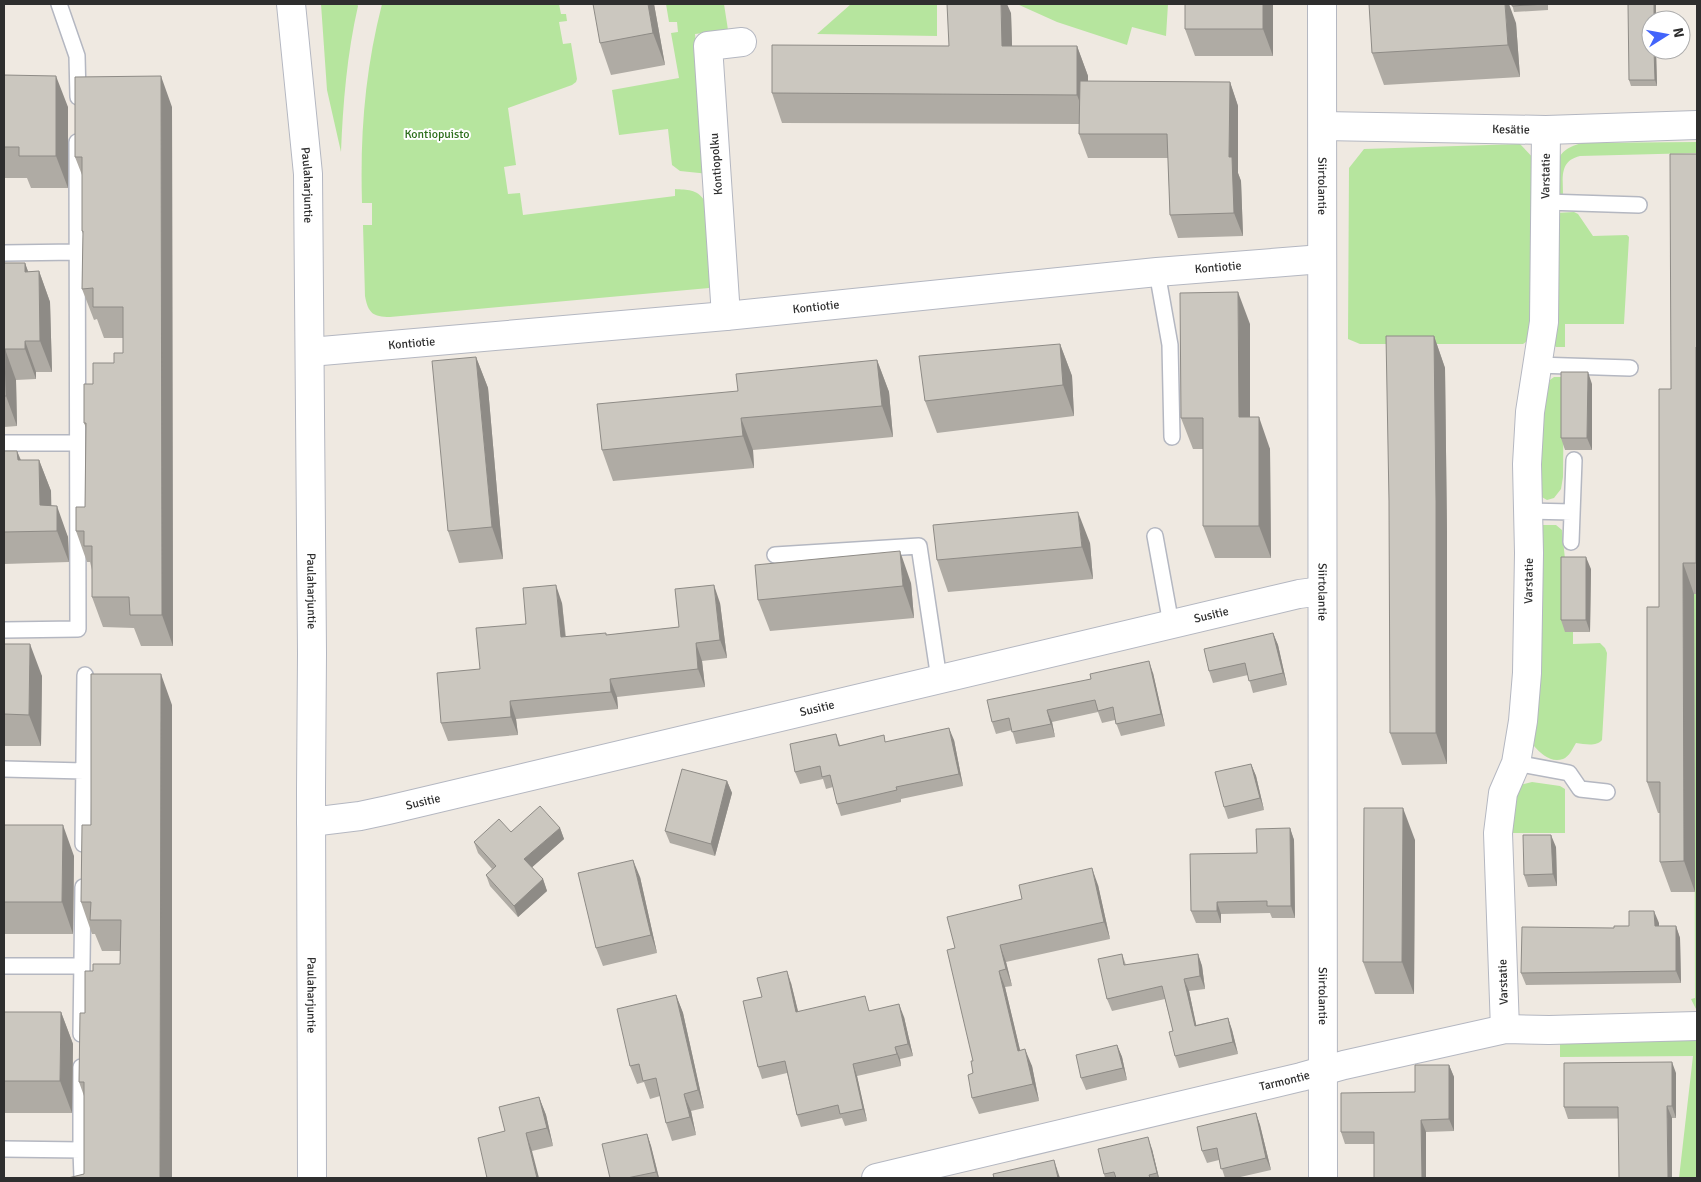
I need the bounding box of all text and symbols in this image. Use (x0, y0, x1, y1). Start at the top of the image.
north arrow (1641, 10, 1691, 60)
text: N (1669, 26, 1688, 39)
street label: Kesätie (1492, 122, 1530, 138)
park label: Kontiopuisto (404, 127, 470, 142)
street label: Kontiopolku (707, 133, 726, 195)
street label: Paulaharjuntie (297, 147, 315, 223)
street label: Varstatie (1538, 153, 1554, 199)
street label: Siirtolantie (1314, 157, 1329, 215)
street label: Kontiotie (1194, 258, 1242, 277)
street label: Kontiotie (792, 297, 840, 317)
street label: Kontiotie (388, 334, 436, 353)
street label: Paulaharjuntie (303, 553, 319, 629)
street label: Varstatie (1521, 558, 1537, 604)
street label: Siirtolantie (1314, 563, 1330, 621)
street label: Susitie (1192, 604, 1230, 627)
street label: Susitie (798, 697, 836, 720)
street label: Susitie (404, 791, 442, 814)
street label: Paulaharjuntie (303, 957, 319, 1033)
street label: Varstatie (1495, 959, 1512, 1005)
street label: Siirtolantie (1315, 967, 1330, 1025)
street label: Tarmontie (1258, 1068, 1312, 1095)

